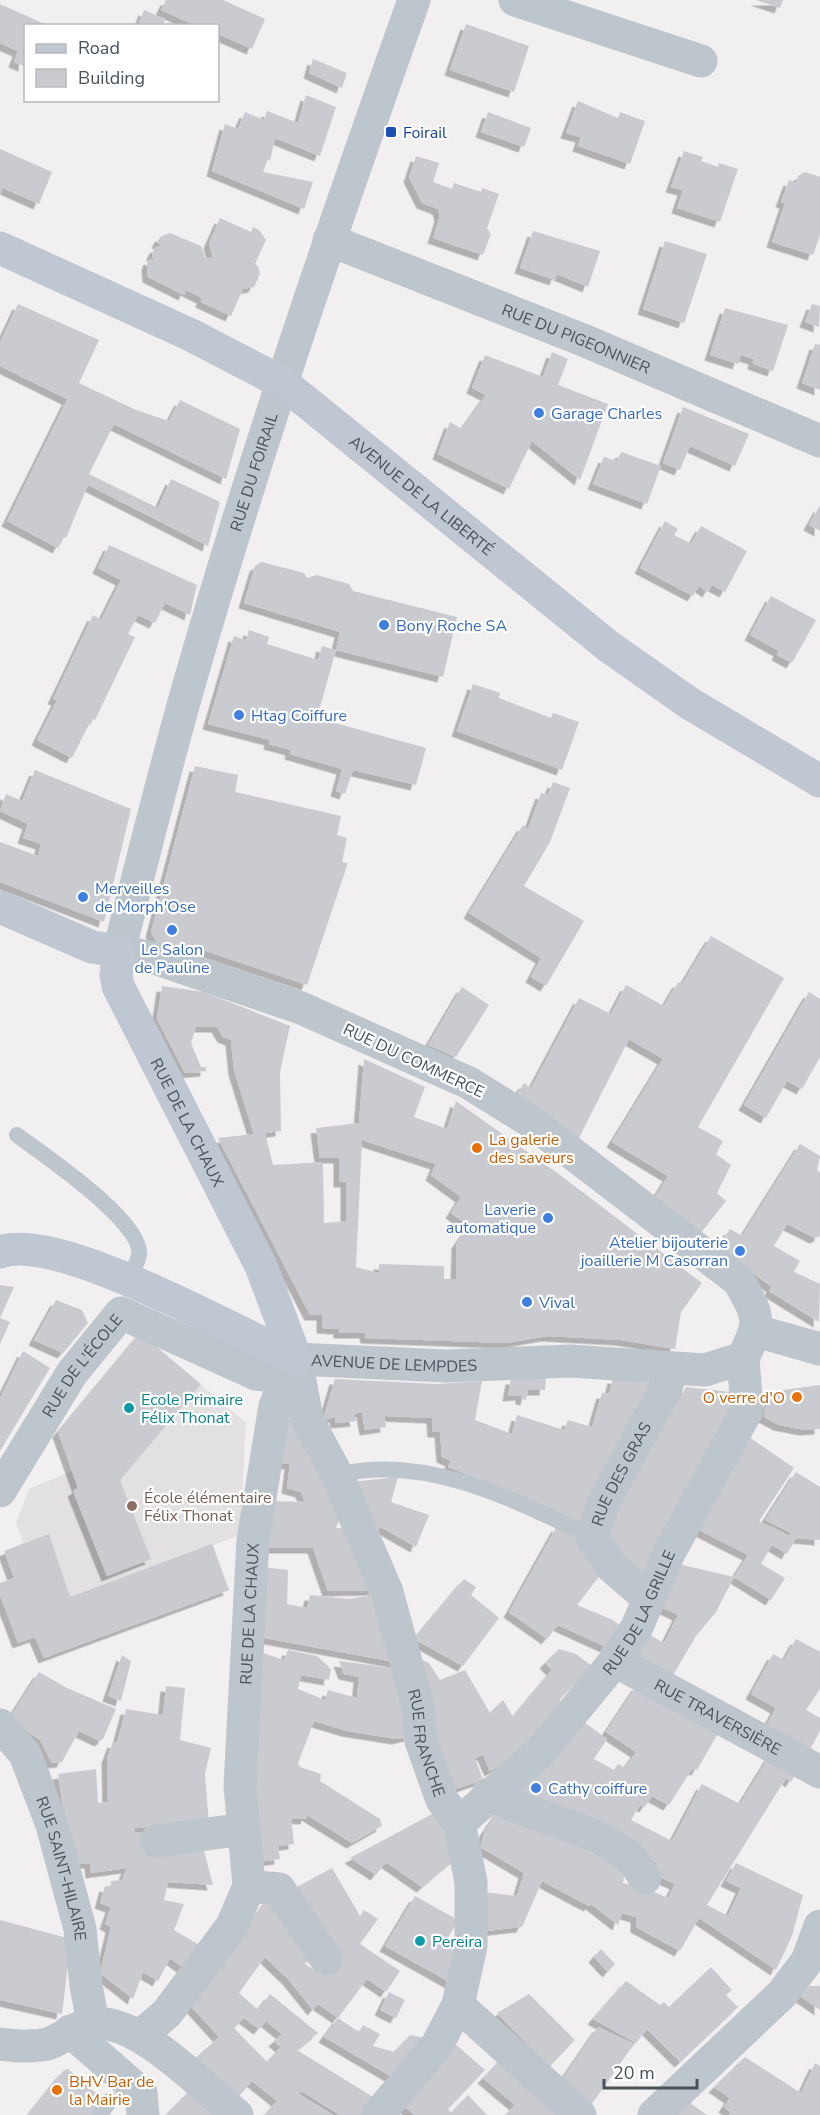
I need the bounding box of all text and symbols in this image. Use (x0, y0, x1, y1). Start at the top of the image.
legend (24, 24, 219, 102)
text: Road (78, 36, 120, 60)
text: Building (78, 66, 145, 90)
place label: Foirail (403, 122, 447, 144)
marker: Foirail (384, 125, 398, 139)
street label: RUE DU PIGEONNIER (498, 299, 654, 380)
place label: Garage Charles (551, 403, 662, 425)
marker: Garage Charles (532, 406, 546, 420)
street label: RUE DU FOIRAIL (225, 410, 284, 534)
street label: AVENUE DE LA LIBERTÉ (344, 431, 498, 561)
place label: Bony Roche SA (396, 615, 507, 637)
marker: Bony Roche SA (377, 618, 391, 632)
place label: Htag Coiffure (251, 705, 347, 727)
marker: Htag Coiffure (232, 708, 246, 722)
place label: Merveilles de Morph'Ose (95, 878, 196, 918)
marker: Merveilles de Morph'Ose (76, 890, 90, 904)
marker: Le Salon de Pauline (165, 923, 179, 937)
place label: Le Salon de Pauline (134, 939, 210, 979)
street label: RUE DU COMMERCE (339, 1018, 488, 1103)
street label: RUE DE LA CHAUX (145, 1055, 229, 1191)
place label: La galerie des saveurs (489, 1129, 574, 1169)
marker: La galerie des saveurs (470, 1141, 484, 1155)
place label: Laverie automatique (446, 1199, 536, 1239)
marker: Laverie automatique (541, 1211, 555, 1225)
place label: Atelier bijouterie joaillerie M Casorran (580, 1232, 728, 1272)
marker: Atelier bijouterie joaillerie M Casorran (733, 1244, 747, 1258)
place label: Vival (538, 1292, 575, 1314)
marker: Vival (520, 1295, 534, 1309)
street label: RUE DE L'ÉCOLE (37, 1310, 128, 1422)
street label: AVENUE DE LEMPDES (311, 1350, 478, 1378)
place label: O verre d'O (703, 1387, 785, 1409)
place label: Ecole Primaire Félix Thonat (141, 1389, 243, 1429)
marker: O verre d'O (790, 1390, 804, 1404)
marker: Ecole Primaire Félix Thonat (122, 1401, 136, 1415)
street label: RUE DES GRAS (587, 1418, 657, 1529)
place label: École élémentaire Félix Thonat (144, 1487, 272, 1527)
marker: École élémentaire Félix Thonat (125, 1499, 139, 1513)
street label: RUE DE LA CHAUX (235, 1542, 265, 1685)
street label: RUE DE LA GRILLE (598, 1547, 681, 1680)
street label: RUE TRAVERSIÈRE (650, 1674, 785, 1761)
street label: RUE FRANCHE (402, 1687, 450, 1800)
place label: Cathy coiffure (548, 1778, 647, 1800)
marker: Cathy coiffure (529, 1781, 543, 1795)
street label: RUE SAINT-HILAIRE (30, 1793, 91, 1942)
place label: Pereira (432, 1931, 482, 1953)
marker: Pereira (413, 1934, 427, 1948)
scale bar (604, 2052, 697, 2090)
text: 20 m (613, 2061, 655, 2085)
place label: BHV Bar de la Mairie (69, 2071, 154, 2111)
marker: BHV Bar de la Mairie (50, 2083, 64, 2097)

